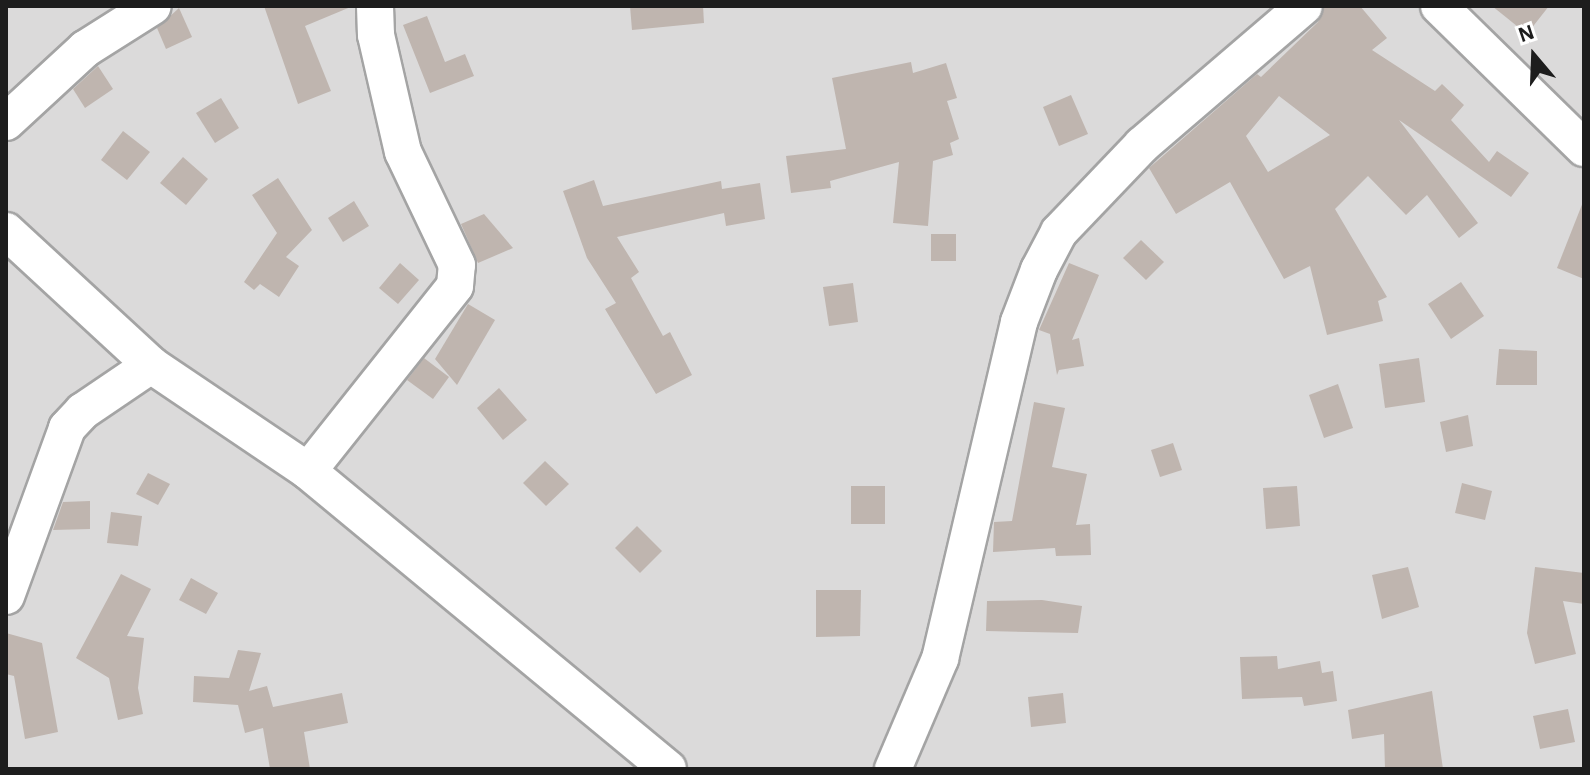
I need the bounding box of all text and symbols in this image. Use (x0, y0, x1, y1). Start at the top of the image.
north arrow (1494, 16, 1574, 96)
text: N (1515, 20, 1537, 46)

